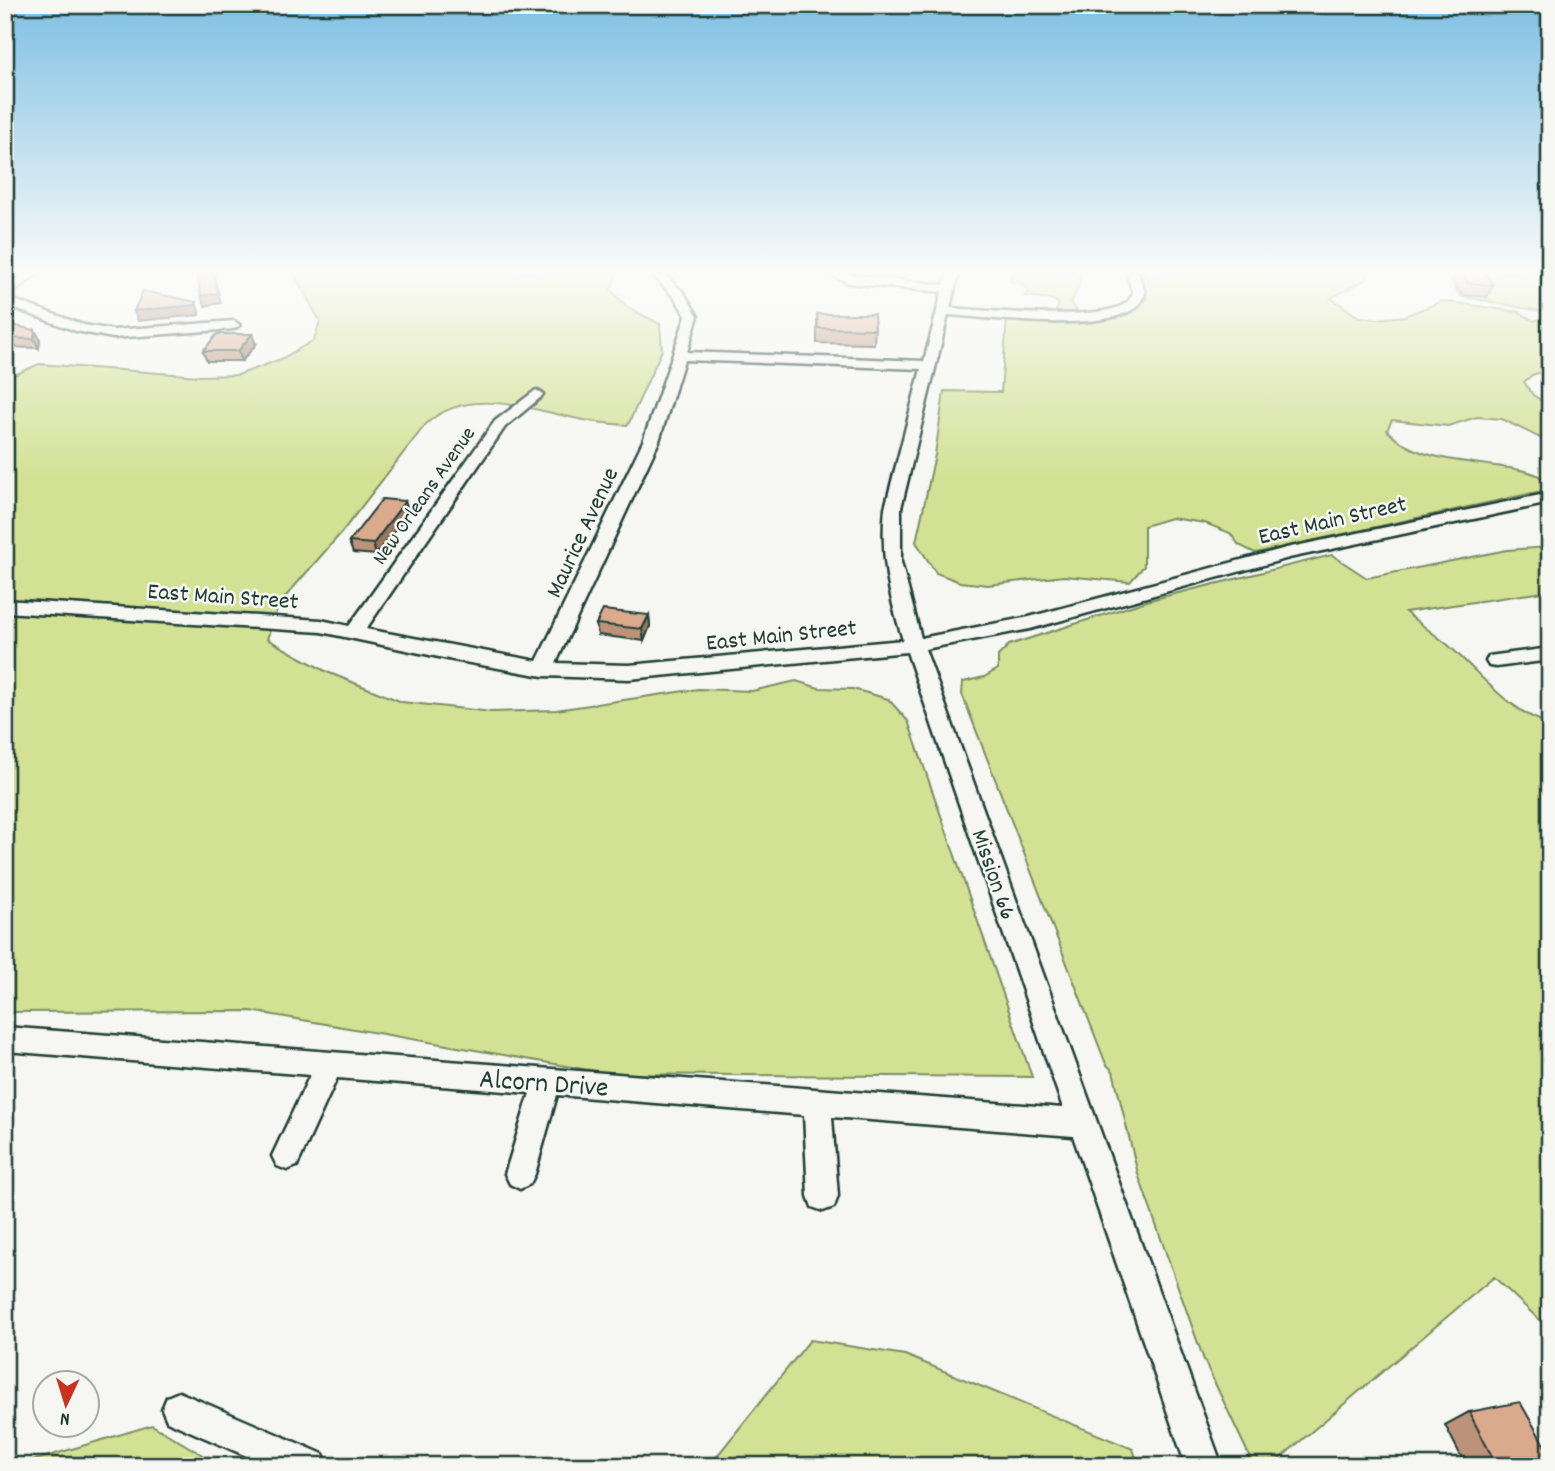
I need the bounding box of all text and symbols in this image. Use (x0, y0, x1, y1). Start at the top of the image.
street label: New Orleans Avenue (367, 421, 484, 572)
street label: Maurice Avenue (539, 462, 629, 604)
street label: East Main Street (1255, 488, 1410, 555)
street label: East Main Street (146, 576, 300, 620)
street label: East Main Street (704, 612, 858, 662)
street label: Mission 66 (961, 825, 1024, 925)
street label: Alcorn Drive (478, 1062, 610, 1110)
north arrow (32, 1370, 102, 1440)
text: N (59, 1404, 71, 1431)

